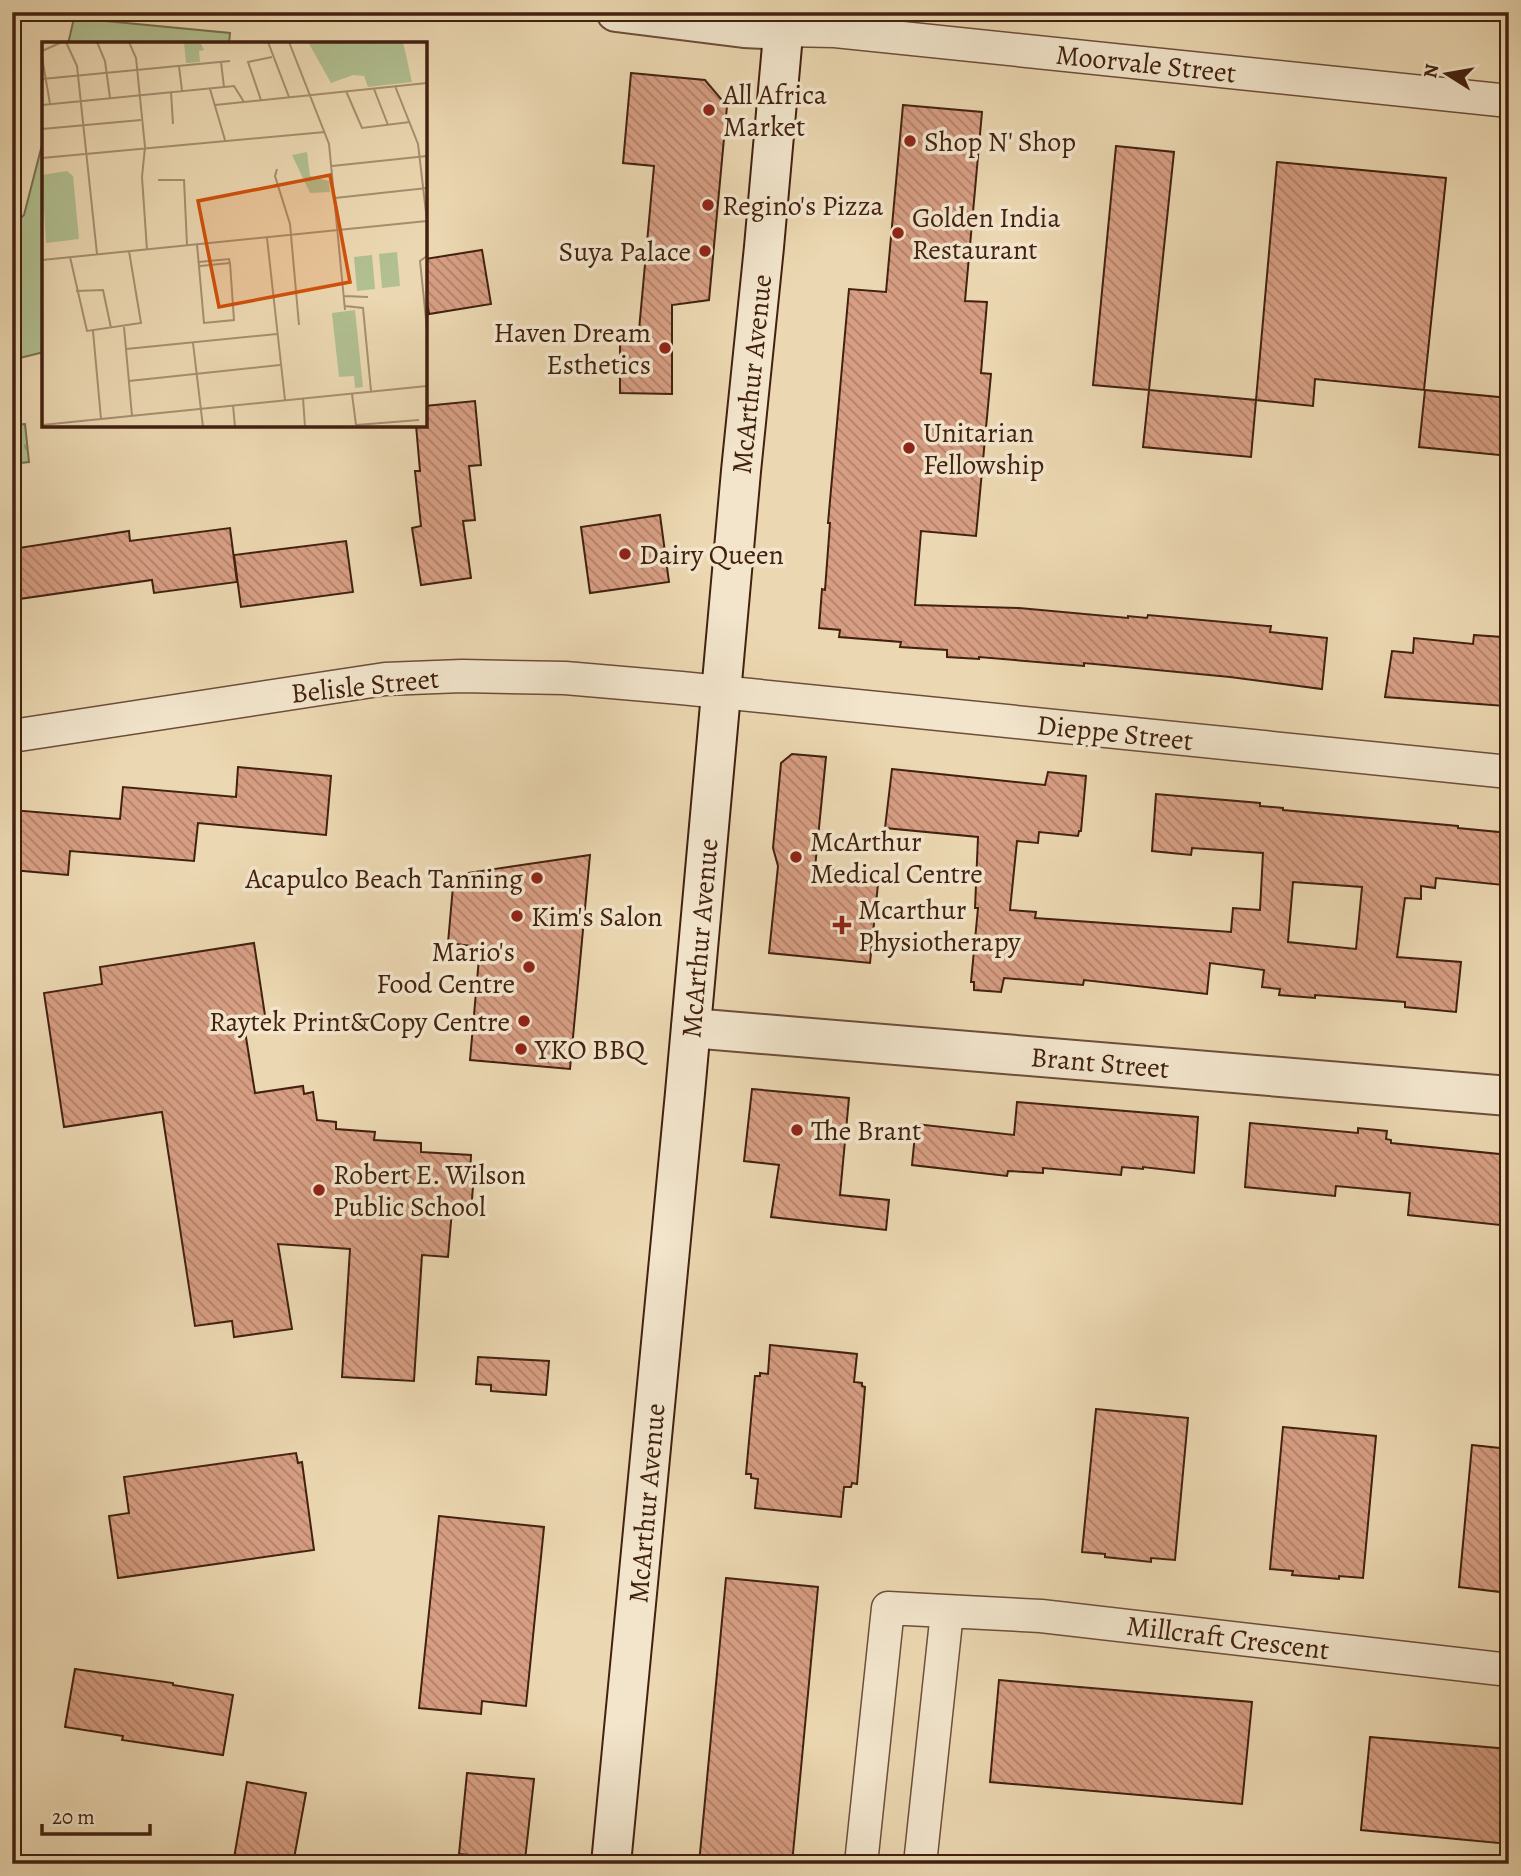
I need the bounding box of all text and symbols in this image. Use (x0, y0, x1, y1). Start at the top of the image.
street label: Moorvale Street (1054, 36, 1238, 92)
north arrow (1412, 38, 1482, 108)
inset map (42, 42, 427, 427)
text: N (1417, 62, 1445, 80)
place label: All Africa Market (722, 76, 827, 146)
marker: All Africa Market (701, 102, 717, 118)
place label: Shop N' Shop (924, 123, 1076, 161)
marker: Shop N' Shop (902, 133, 918, 149)
place label: Regino's Pizza (722, 187, 884, 225)
marker: Regino's Pizza (700, 197, 716, 213)
place label: Golden India Restaurant (912, 199, 1061, 269)
marker: Golden India Restaurant (890, 225, 906, 241)
place label: Suya Palace (559, 233, 691, 271)
marker: Suya Palace (697, 243, 713, 259)
street label: McArthur Avenue (723, 272, 781, 476)
place label: Haven Dream Esthetics (493, 314, 651, 384)
marker: Haven Dream Esthetics (657, 340, 673, 356)
place label: Unitarian Fellowship (923, 414, 1044, 484)
marker: Unitarian Fellowship (901, 440, 917, 456)
place label: Dairy Queen (639, 536, 784, 574)
marker: Dairy Queen (617, 546, 633, 562)
street label: Belisle Street (289, 659, 441, 713)
street label: Dieppe Street (1035, 706, 1195, 760)
place label: McArthur Medical Centre (810, 823, 983, 893)
street label: McArthur Avenue (672, 837, 728, 1040)
marker: McArthur Medical Centre (788, 849, 804, 865)
place label: Acapulco Beach Tanning (244, 860, 523, 898)
marker: Acapulco Beach Tanning (529, 870, 545, 886)
place label: Mcarthur Physiotherapy (858, 891, 1021, 961)
place label: Kim's Salon (531, 898, 663, 936)
marker: Kim's Salon (509, 908, 525, 924)
marker: Mcarthur Physiotherapy (832, 915, 852, 935)
place label: Mario's Food Centre (376, 933, 515, 1003)
marker: Mario's Food Centre (521, 959, 537, 975)
place label: Raytek Print&Copy Centre (209, 1003, 510, 1041)
marker: Raytek Print&Copy Centre (516, 1013, 532, 1029)
place label: YKO BBQ (534, 1031, 648, 1069)
street label: Brant Street (1029, 1038, 1171, 1088)
marker: YKO BBQ (513, 1041, 529, 1057)
place label: The Brant (811, 1112, 921, 1150)
marker: The Brant (789, 1122, 805, 1138)
place label: Robert E. Wilson Public School (333, 1156, 526, 1226)
marker: Robert E. Wilson Public School (311, 1182, 327, 1198)
street label: McArthur Avenue (619, 1402, 675, 1605)
street label: Millcraft Crescent (1124, 1607, 1331, 1669)
scale bar (42, 1792, 150, 1836)
text: 20 m (52, 1803, 95, 1831)

